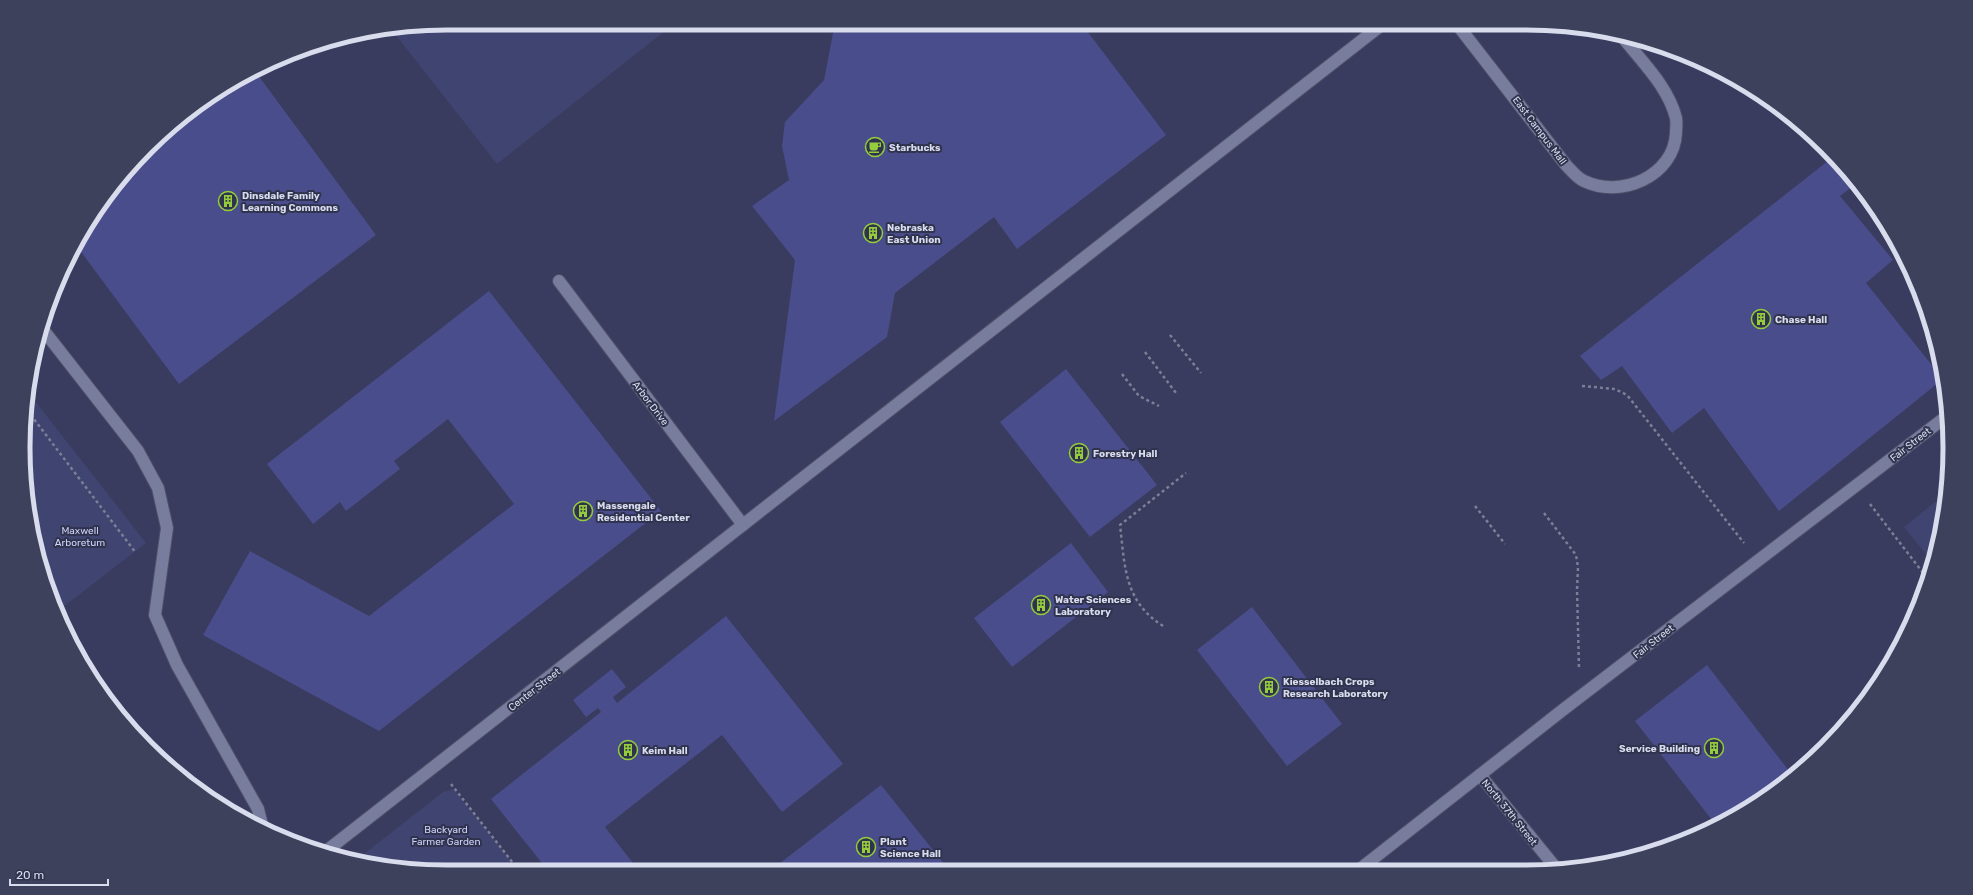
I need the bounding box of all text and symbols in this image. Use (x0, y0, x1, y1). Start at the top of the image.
street label: East Campus Mall (1510, 94, 1569, 167)
cafe icon: Starbucks (864, 136, 886, 158)
place label: Starbucks (889, 142, 941, 154)
building icon: Dinsdale Family Learning Commons (217, 190, 239, 212)
place label: Dinsdale Family Learning Commons (242, 190, 338, 214)
building icon: Nebraska East Union (862, 222, 884, 244)
place label: Nebraska East Union (887, 222, 941, 246)
building icon: Chase Hall (1750, 308, 1772, 330)
place label: Chase Hall (1775, 314, 1827, 326)
street label: Arbor Drive (630, 379, 671, 428)
street label: Fair Street (1888, 425, 1933, 464)
building icon: Forestry Hall (1068, 442, 1090, 464)
place label: Forestry Hall (1093, 448, 1157, 460)
building icon: Massengale Residential Center (572, 500, 594, 522)
place label: Massengale Residential Center (597, 500, 690, 524)
park label: Maxwell Arboretum (55, 525, 105, 549)
building icon: Water Sciences Laboratory (1030, 594, 1052, 616)
place label: Water Sciences Laboratory (1055, 594, 1132, 618)
street label: Fair Street (1631, 622, 1676, 661)
street label: Center Street (506, 666, 563, 714)
building icon: Kiesselbach Crops Research Laboratory (1258, 676, 1280, 698)
place label: Kiesselbach Crops Research Laboratory (1283, 676, 1388, 700)
building icon: Service Building (1703, 737, 1725, 759)
building icon: Keim Hall (617, 739, 639, 761)
place label: Service Building (1619, 743, 1700, 755)
place label: Keim Hall (642, 745, 688, 757)
street label: North 37th Street (1479, 777, 1540, 848)
park label: Backyard Farmer Garden (411, 824, 481, 848)
building icon: Plant Science Hall (855, 836, 877, 858)
place label: Plant Science Hall (880, 836, 941, 860)
scale bar (10, 861, 108, 887)
text: 20 m (16, 868, 44, 882)

